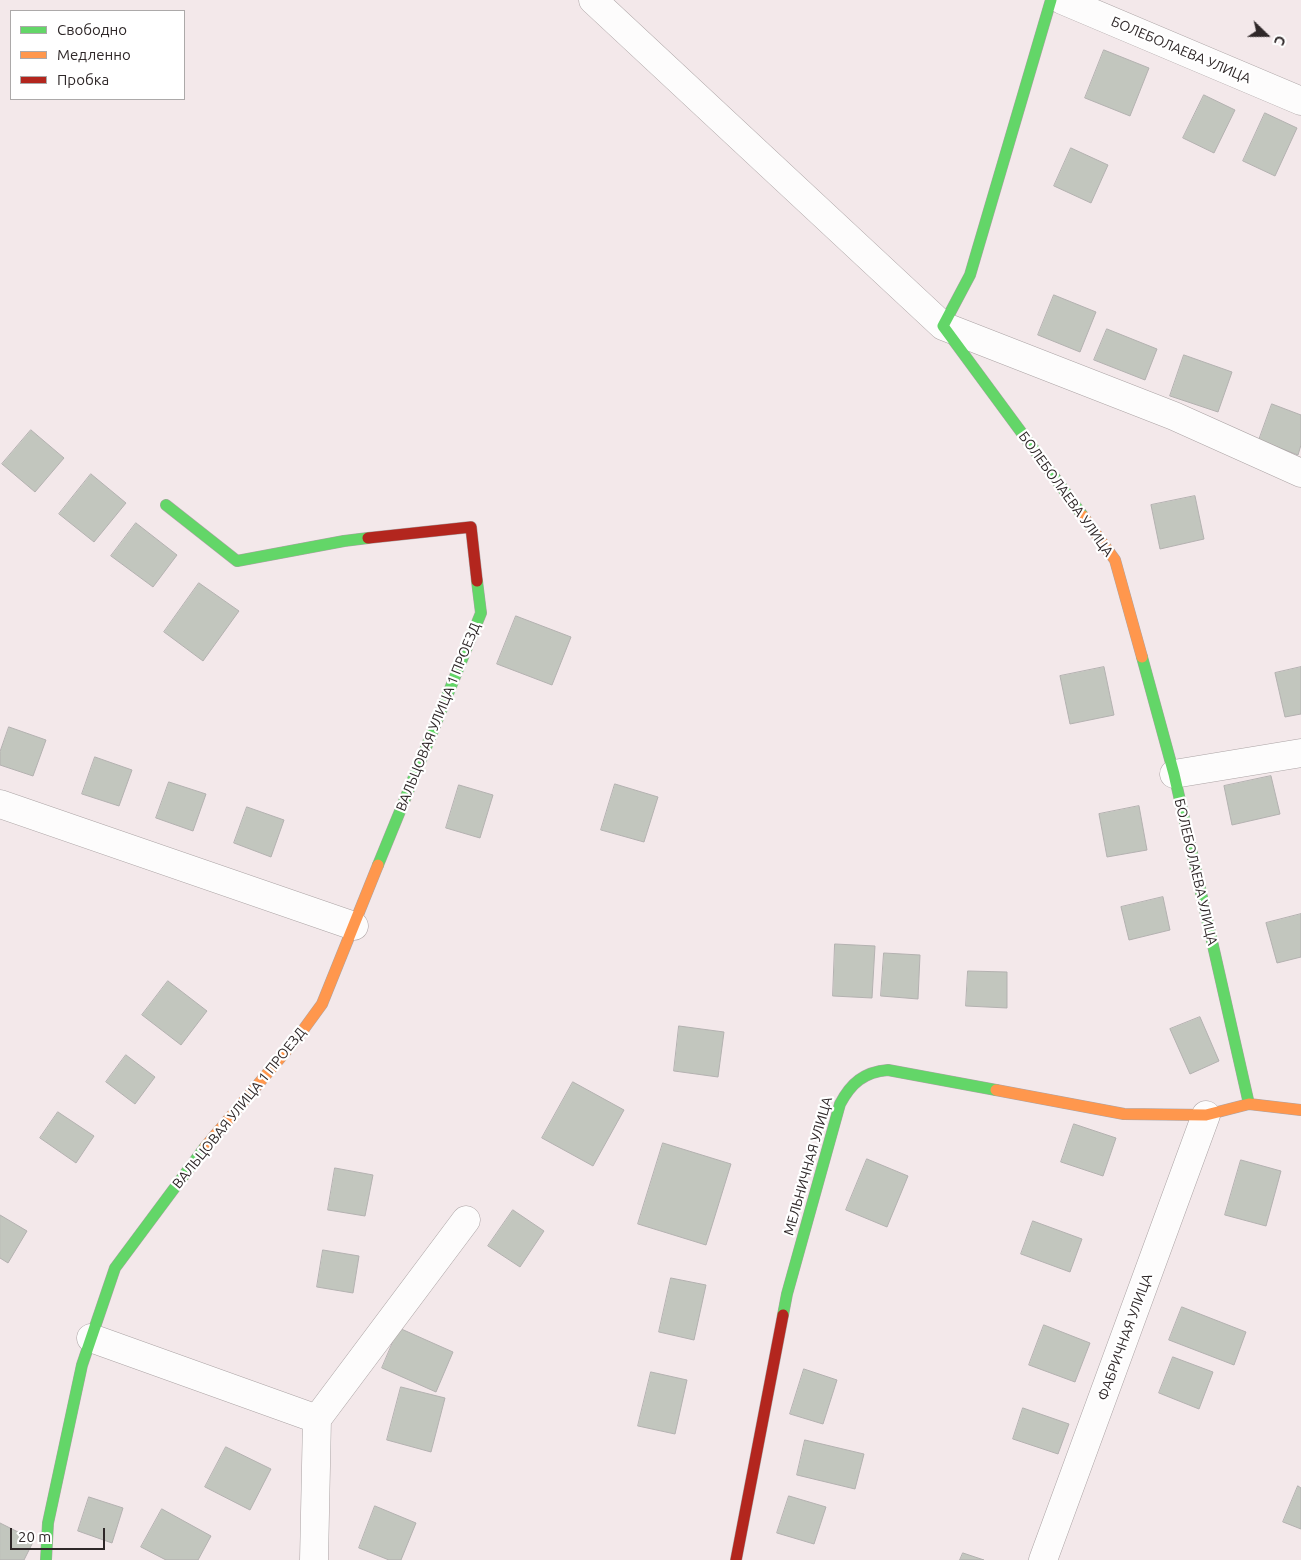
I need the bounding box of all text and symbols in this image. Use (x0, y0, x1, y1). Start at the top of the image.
legend (10, 10, 185, 100)
north arrow (1241, 10, 1291, 60)
street label: БОЛЕБОЛАЕВА УЛИЦА (1109, 13, 1253, 87)
text: Свободно (57, 21, 127, 38)
text: С (1271, 33, 1289, 48)
text: Медленно (57, 46, 131, 63)
text: Пробка (57, 71, 109, 88)
street label: БОЛЕБОЛАЕВА УЛИЦА (1015, 428, 1117, 560)
street label: ВАЛЬЦОВАЯ УЛИЦА 1 ПРОЕЗД (392, 620, 484, 814)
street label: БОЛЕБОЛАЕВА УЛИЦА (1171, 797, 1221, 947)
street label: ВАЛЬЦОВАЯ УЛИЦА 1 ПРОЕЗД (169, 1024, 309, 1192)
street label: МЕЛЬНИЧНАЯ УЛИЦА (780, 1095, 836, 1237)
street label: ФАБРИЧНАЯ УЛИЦА (1094, 1271, 1156, 1403)
scale bar (12, 1518, 108, 1550)
text: 20 m (18, 1528, 51, 1545)

